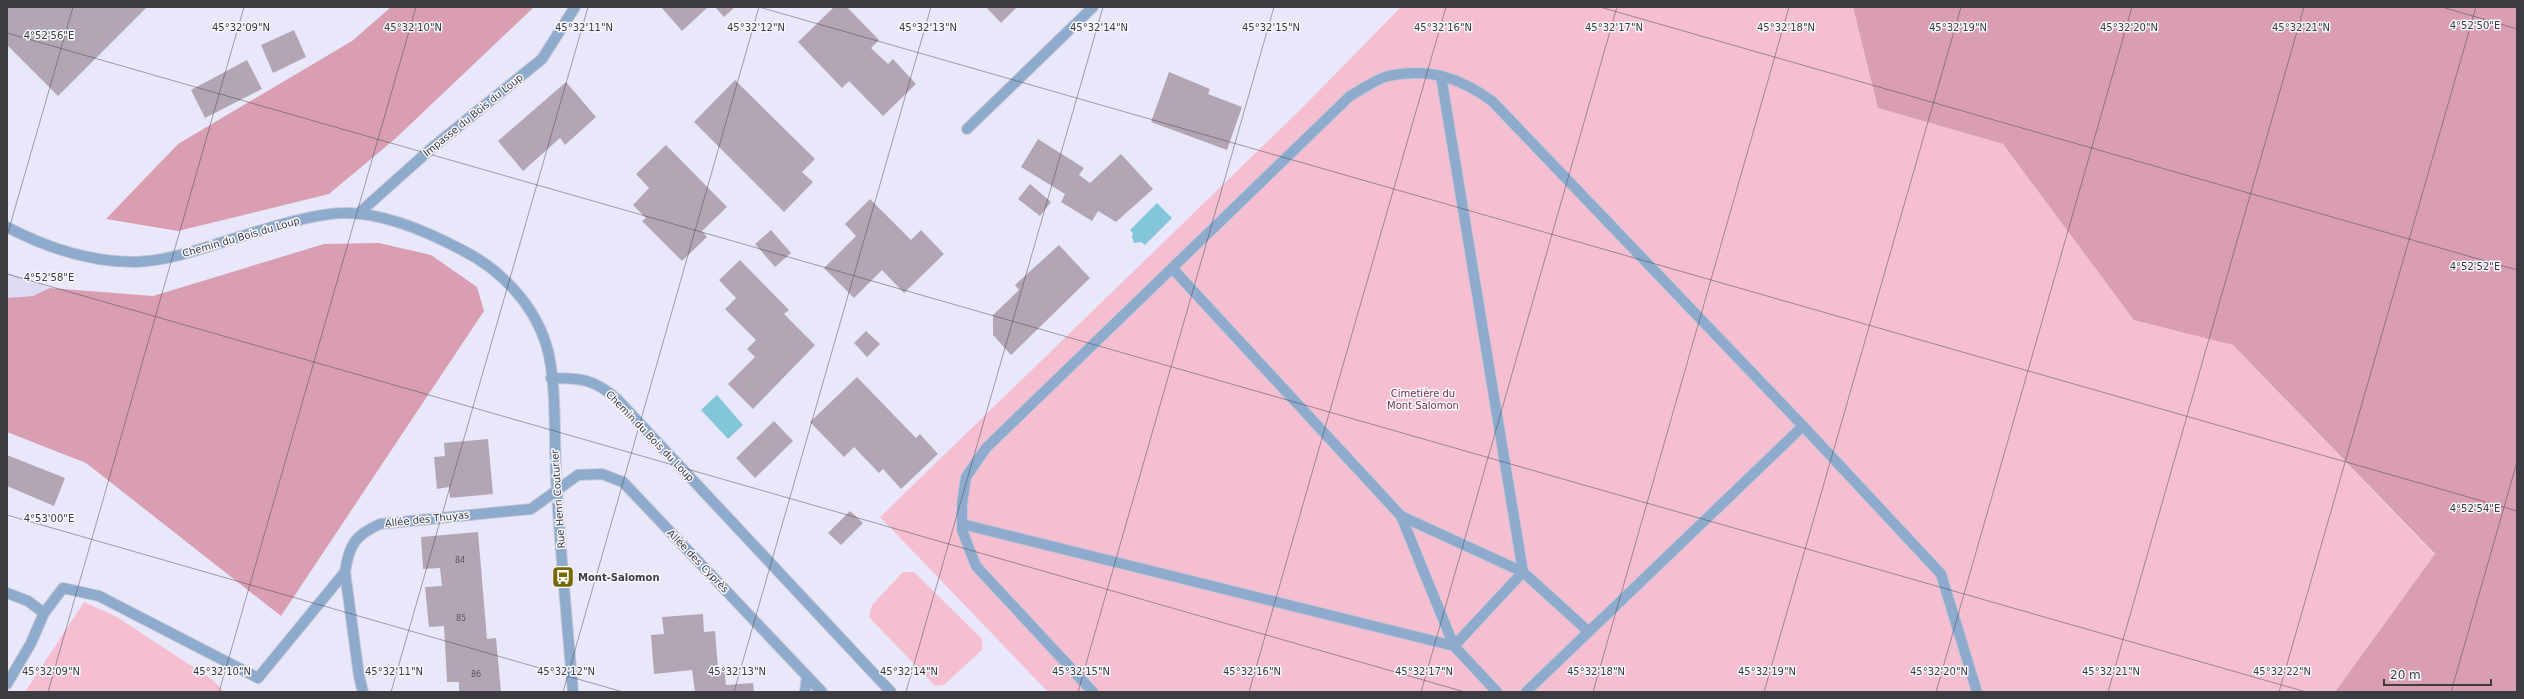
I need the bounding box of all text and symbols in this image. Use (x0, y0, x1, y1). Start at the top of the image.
text: 4°52'50"E (2450, 20, 2500, 31)
text: 45°32'09"N (212, 22, 270, 33)
text: 45°32'10"N (384, 22, 442, 33)
text: 45°32'11"N (555, 22, 613, 33)
text: 45°32'12"N (727, 22, 785, 33)
text: 45°32'13"N (899, 22, 957, 33)
text: 45°32'14"N (1070, 22, 1128, 33)
text: 45°32'15"N (1242, 22, 1300, 33)
text: 45°32'16"N (1414, 22, 1472, 33)
text: 45°32'17"N (1585, 22, 1643, 33)
text: 45°32'18"N (1757, 22, 1815, 33)
text: 45°32'19"N (1929, 22, 1987, 33)
text: 45°32'20"N (2100, 22, 2158, 33)
text: 45°32'21"N (2272, 22, 2330, 33)
text: 4°52'56"E (24, 30, 74, 41)
street label: Impasse du Bois du Loup (421, 71, 525, 159)
street label: Chemin du Bois du Loup (181, 215, 301, 259)
text: 4°52'52"E (2450, 261, 2500, 272)
text: 4°52'58"E (24, 272, 74, 283)
street label: Chemin du Bois du Loup (604, 388, 696, 484)
park label: Cimetière du Mont Salomon (1387, 388, 1459, 411)
street label: Rue Henri Couturier (549, 448, 567, 549)
text: 4°52'54"E (2450, 503, 2500, 514)
street label: Allée des Thuyas (384, 509, 470, 529)
text: 4°53'00"E (24, 513, 74, 524)
street label: Allée des Cyprès (665, 527, 731, 595)
house number: 84 (455, 556, 465, 565)
bus stop icon: Mont-Salomon (550, 564, 576, 590)
place label: Mont-Salomon (578, 572, 660, 583)
house number: 85 (456, 614, 466, 623)
scale bar (2384, 661, 2491, 687)
text: 45°32'09"N (22, 666, 80, 677)
text: 45°32'10"N (193, 666, 251, 677)
text: 45°32'11"N (365, 666, 423, 677)
text: 45°32'12"N (537, 666, 595, 677)
text: 45°32'13"N (708, 666, 766, 677)
text: 45°32'14"N (880, 666, 938, 677)
text: 45°32'15"N (1052, 666, 1110, 677)
text: 45°32'16"N (1223, 666, 1281, 677)
text: 45°32'17"N (1395, 666, 1453, 677)
text: 45°32'18"N (1567, 666, 1625, 677)
text: 45°32'19"N (1738, 666, 1796, 677)
text: 45°32'20"N (1910, 666, 1968, 677)
text: 45°32'21"N (2082, 666, 2140, 677)
text: 45°32'22"N (2253, 666, 2311, 677)
text: 20 m (2390, 668, 2421, 682)
house number: 86 (471, 670, 481, 679)

